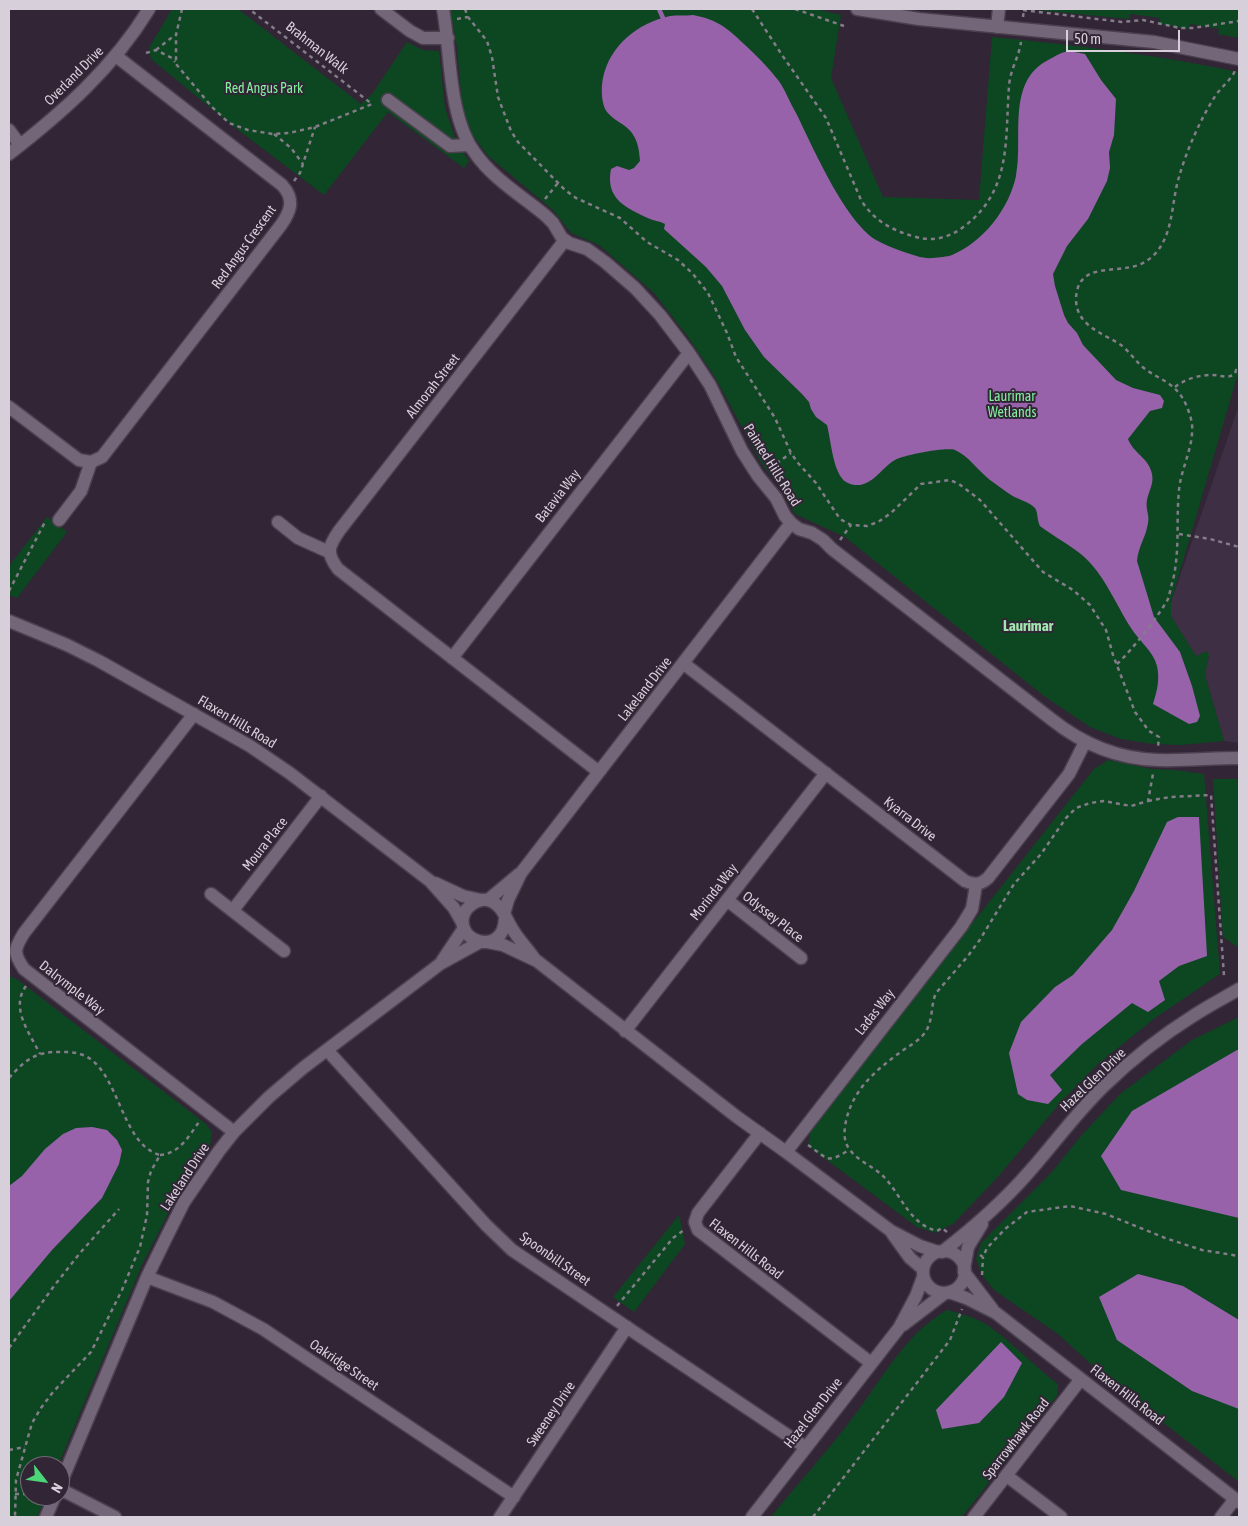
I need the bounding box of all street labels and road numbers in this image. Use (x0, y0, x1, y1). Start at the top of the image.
street label: Brahman Walk (282, 18, 352, 78)
street label: Overland Drive (41, 43, 107, 109)
street label: Red Angus Crescent (208, 202, 280, 292)
street label: Almorah Street (403, 350, 463, 422)
street label: Painted Hills Road (740, 421, 804, 509)
street label: Batavia Way (532, 466, 584, 526)
street label: Lakeland Drive (615, 654, 675, 724)
street label: Flaxen Hills Road (195, 692, 279, 752)
street label: Kyarra Drive (880, 793, 940, 845)
street label: Moura Place (239, 814, 291, 874)
street label: Morinda Way (687, 860, 741, 924)
street label: Odyssey Place (739, 888, 807, 946)
street label: Dalrymple Way (36, 957, 108, 1019)
street label: Ladas Way (852, 986, 898, 1038)
street label: Hazel Glen Drive (1057, 1045, 1129, 1115)
street label: Lakeland Drive (157, 1140, 213, 1214)
street label: Flaxen Hills Road (706, 1215, 786, 1283)
street label: Spoonbill Street (516, 1228, 594, 1290)
street label: Oakridge Street (306, 1336, 382, 1394)
street label: Flaxen Hills Road (1087, 1361, 1167, 1429)
street label: Hazel Glen Drive (780, 1374, 846, 1452)
street label: Sweeney Drive (523, 1378, 579, 1450)
street label: Sparrowhawk Road (979, 1395, 1053, 1483)

